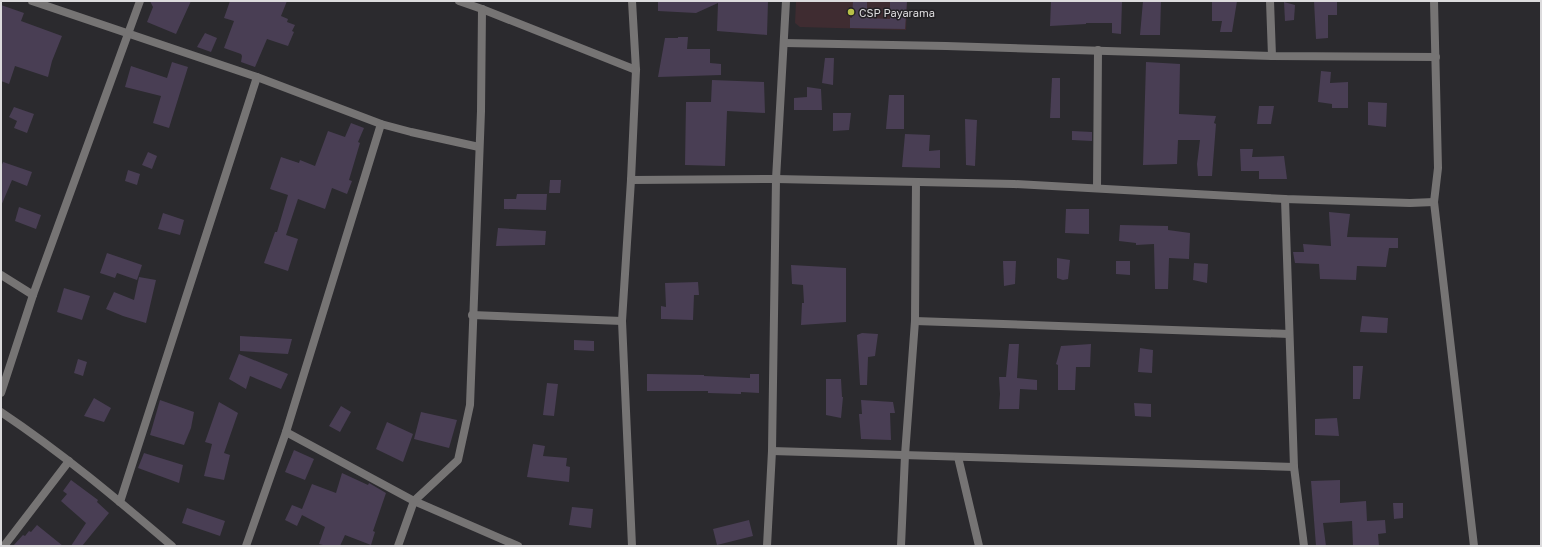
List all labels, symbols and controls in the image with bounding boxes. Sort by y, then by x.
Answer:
place label: CSP Payarama [859,6,935,19]
marker: CSP Payarama [846,7,856,17]

